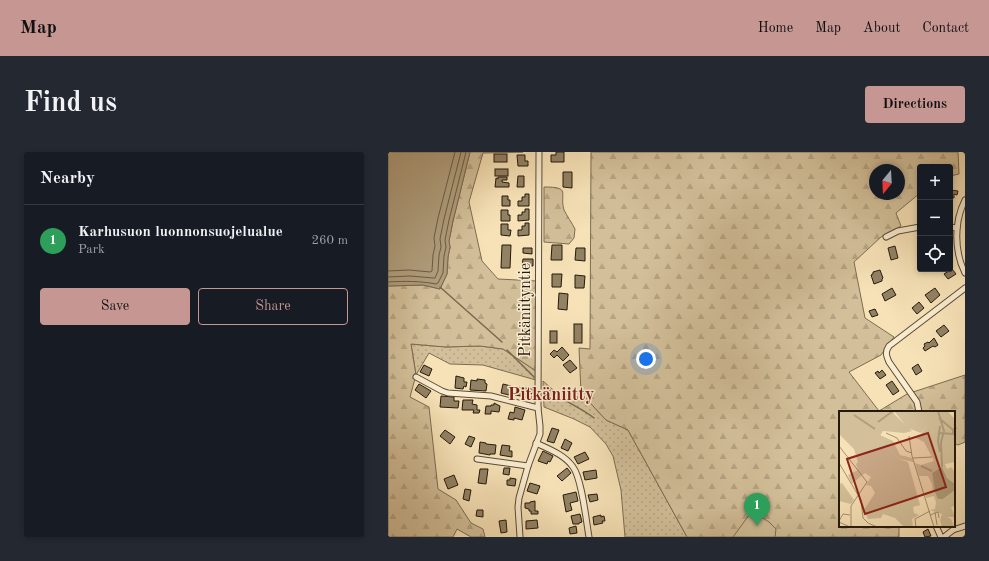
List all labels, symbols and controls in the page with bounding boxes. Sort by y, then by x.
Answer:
text: Map [20,19,57,38]
text: Home [758,21,793,35]
text: Map [815,21,841,35]
text: About [863,21,900,35]
text: Contact [922,21,969,35]
button: Directions [865,86,965,123]
text: Find us [24,90,117,118]
north arrow [869,164,905,200]
map controls [917,164,953,272]
button: + [917,164,953,200]
text: Nearby [40,170,95,187]
button: − [917,200,953,236]
text: Karhusuon luonnonsuojelualue [78,225,283,240]
text: 1 [49,234,57,247]
text: 260 m [311,234,348,247]
button: locate [917,236,953,272]
text: Park [78,243,105,256]
street label: Pitkäniityntie [518,263,534,357]
button: Save [40,288,190,325]
button: Share [198,288,348,325]
your location [636,349,656,369]
district label: Pitkäniitty [508,386,594,404]
inset map [839,411,955,527]
pin: 1 [744,493,770,526]

